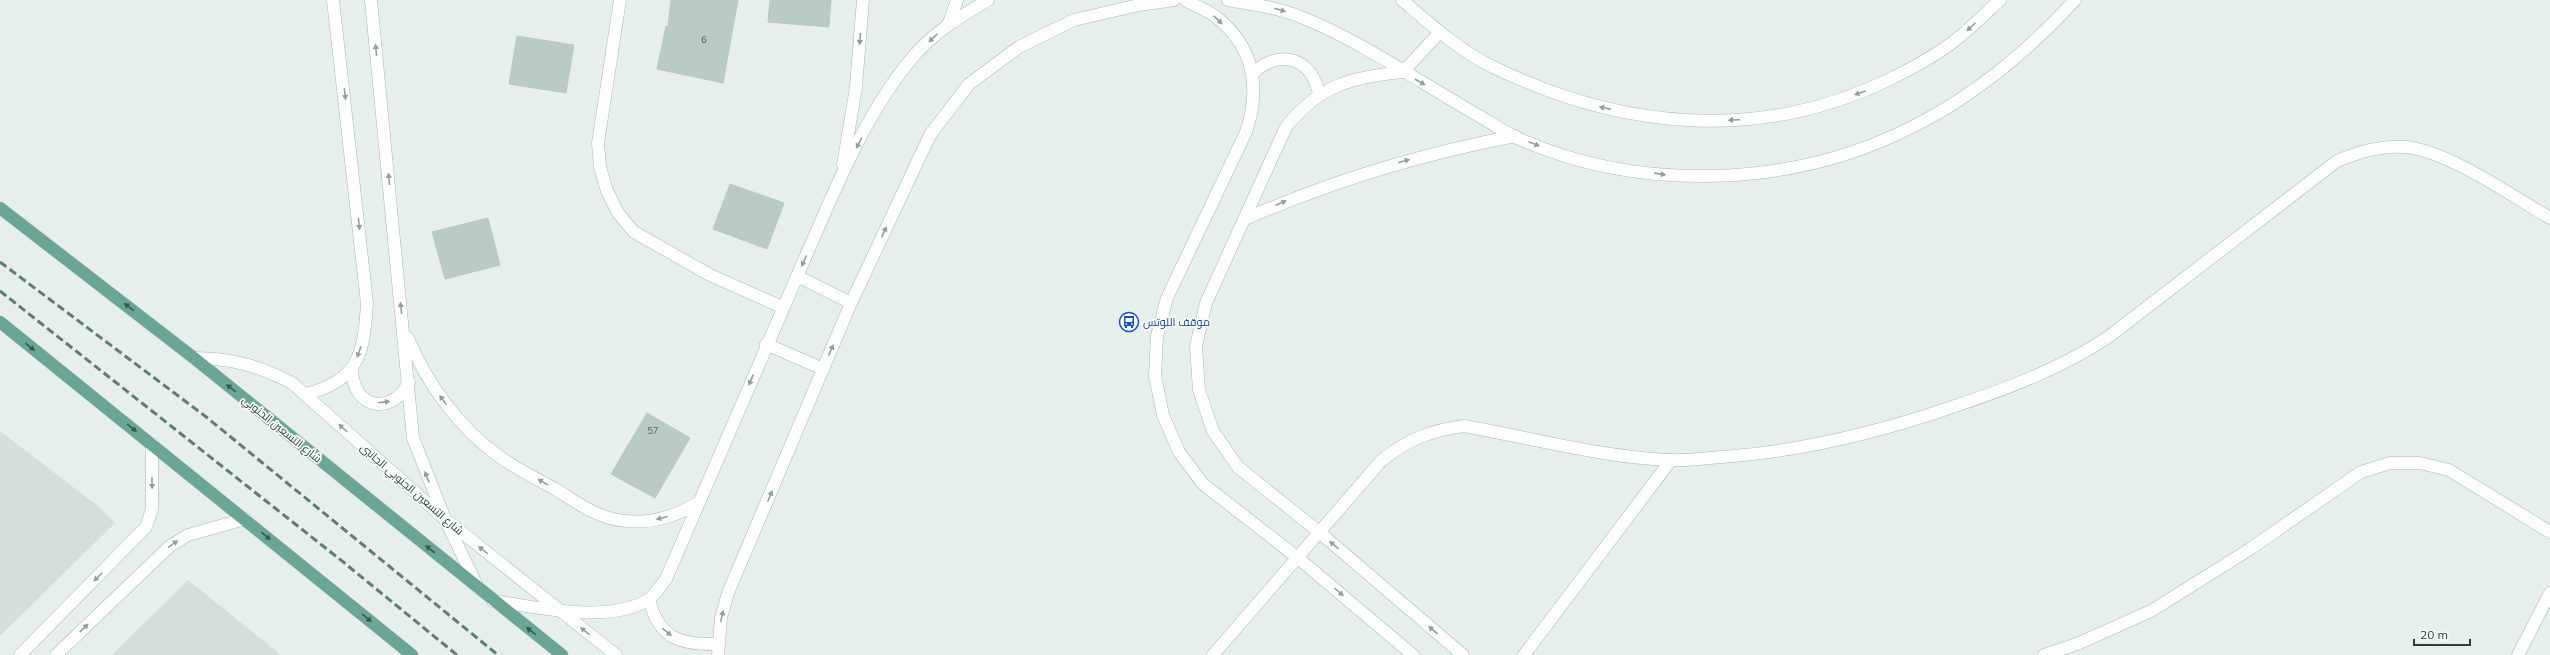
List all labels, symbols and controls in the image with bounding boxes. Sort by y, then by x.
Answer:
one-way arrow [1274,7,1286,13]
one-way arrow [1213,15,1223,25]
one-way arrow [1966,22,1976,31]
one-way arrow [857,33,864,45]
one-way arrow [928,33,938,42]
house number: 6 [701,34,707,45]
one-way arrow [373,43,379,56]
one-way arrow [1414,79,1426,86]
one-way arrow [342,88,348,100]
one-way arrow [1854,90,1866,96]
one-way arrow [1599,105,1611,111]
one-way arrow [1728,117,1740,124]
one-way arrow [856,137,862,149]
one-way arrow [1529,141,1541,147]
one-way arrow [1397,158,1410,164]
one-way arrow [1654,171,1666,177]
one-way arrow [385,173,392,185]
one-way arrow [1275,200,1286,206]
one-way arrow [355,218,362,230]
one-way arrow [882,225,888,237]
one-way arrow [800,255,806,267]
one-way arrow [398,302,405,314]
one-way arrow [124,304,134,312]
bus stop icon: موقف اللوتس [1118,311,1140,333]
place label: موقف اللوتس [1143,315,1210,329]
one-way arrow [25,343,36,351]
one-way arrow [828,344,834,356]
one-way arrow [356,347,362,359]
one-way arrow [748,374,754,385]
one-way arrow [226,383,237,392]
street label: شارع التسعين الجنوبي [238,393,325,467]
one-way arrow [439,395,447,406]
one-way arrow [378,399,390,406]
one-way arrow [338,423,348,432]
one-way arrow [126,424,137,433]
house number: 57 [648,425,658,436]
street label: شارع التسعين الجنوبي الجانبى [356,440,467,539]
one-way arrow [424,471,430,483]
one-way arrow [149,477,155,490]
one-way arrow [537,479,549,486]
one-way arrow [767,489,773,501]
one-way arrow [656,516,669,522]
one-way arrow [260,532,271,541]
one-way arrow [168,540,178,548]
one-way arrow [1329,541,1340,550]
one-way arrow [424,545,435,554]
one-way arrow [478,545,489,554]
one-way arrow [93,572,103,582]
one-way arrow [1333,587,1344,596]
one-way arrow [720,610,726,623]
one-way arrow [361,614,372,623]
scale bar [2414,621,2470,647]
one-way arrow [79,623,89,633]
one-way arrow [1428,625,1439,634]
one-way arrow [580,626,591,635]
one-way arrow [526,627,537,635]
text: 20 m [2420,627,2448,642]
one-way arrow [662,628,672,636]

